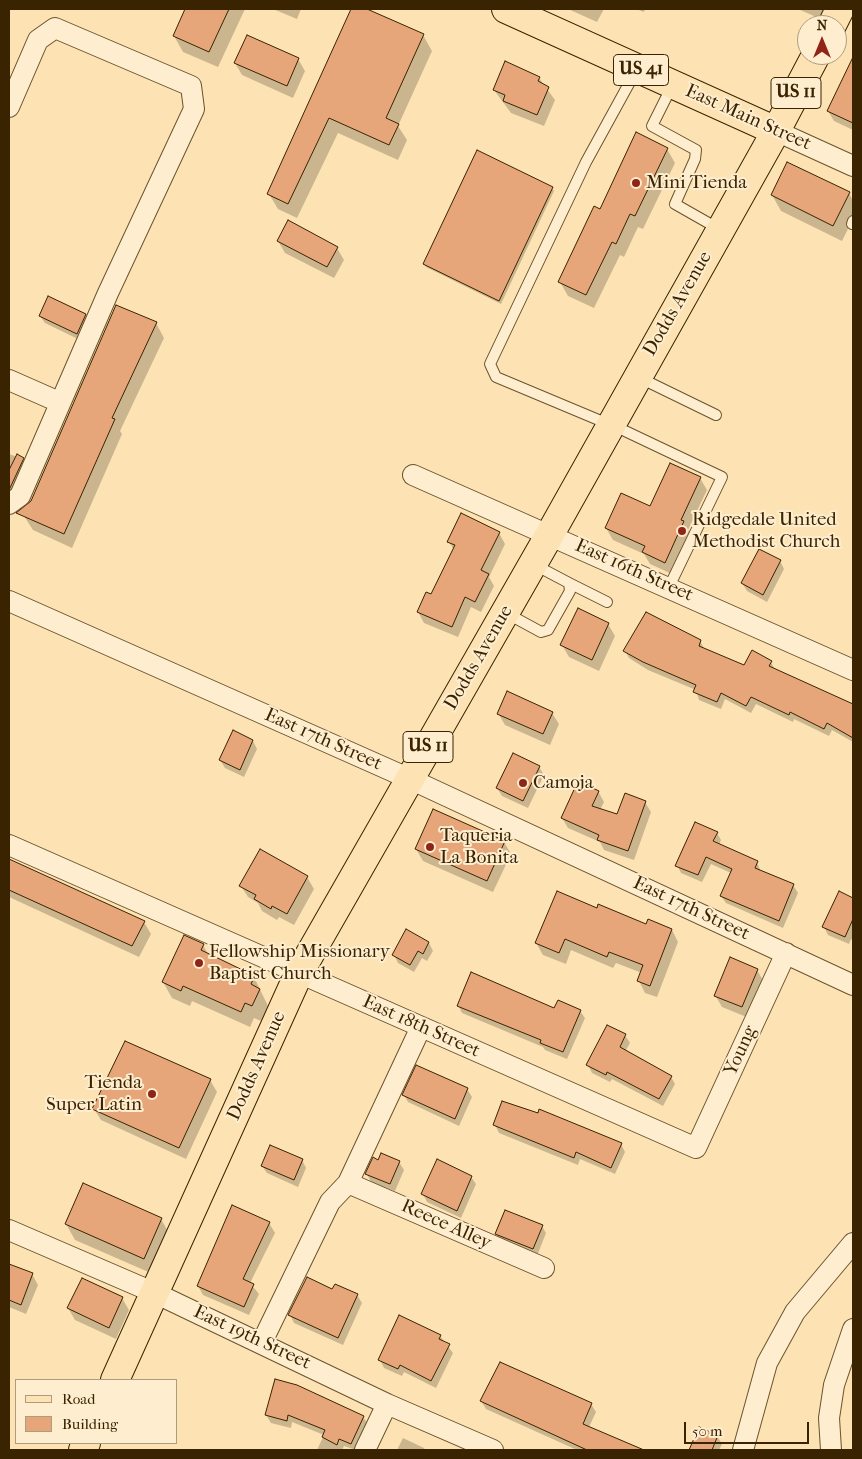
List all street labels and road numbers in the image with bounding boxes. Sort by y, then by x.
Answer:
road number: US 41 [614,54,668,86]
road number: US 11 [771,78,821,109]
street label: East Main Street [682,80,814,156]
street label: Dodds Avenue [639,248,717,360]
street label: East 16th Street [571,535,697,607]
street label: Dodds Avenue [440,602,518,714]
street label: East 17th Street [261,704,385,776]
road number: US 11 [403,732,453,762]
street label: East 17th Street [629,872,753,946]
street label: East 18th Street [359,991,483,1063]
street label: Dodds Avenue [223,1008,291,1124]
street label: Young [720,1022,762,1080]
street label: Reece Alley [397,1195,495,1255]
street label: East 19th Street [190,1301,314,1375]

